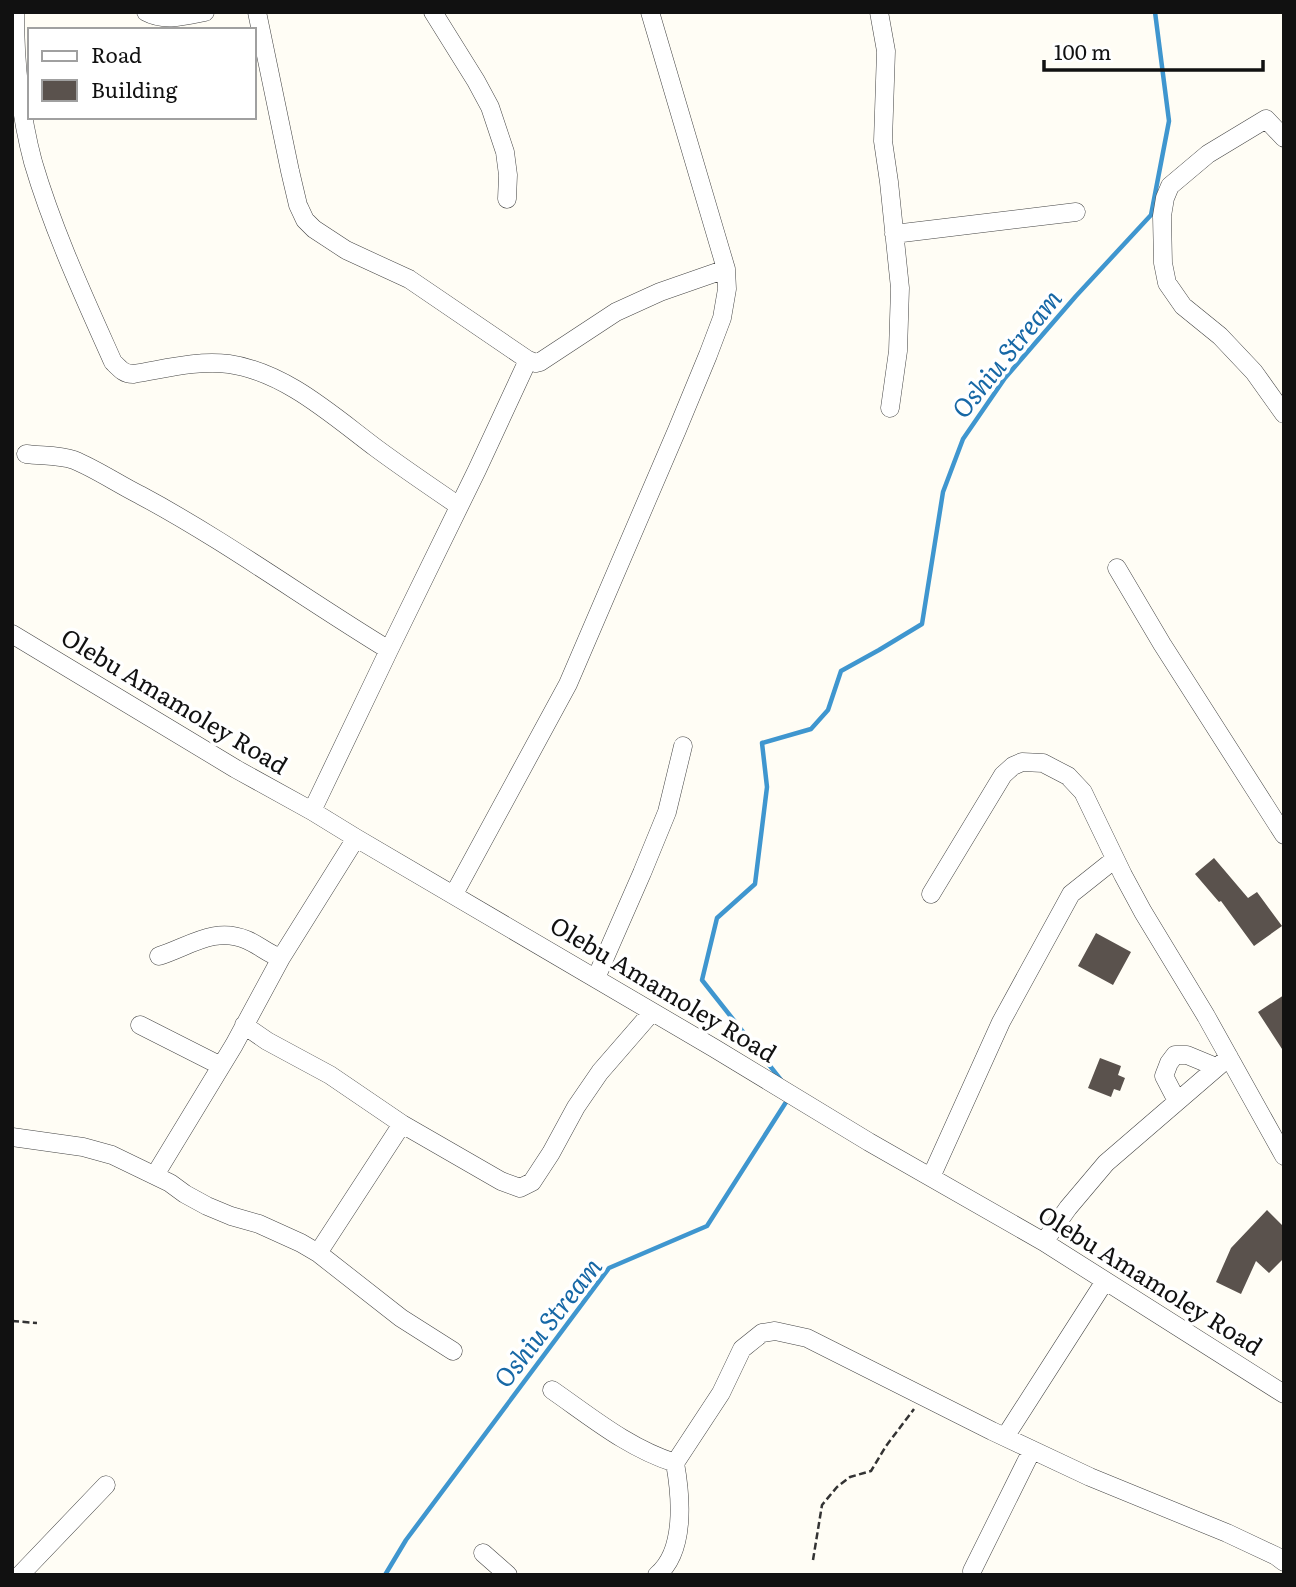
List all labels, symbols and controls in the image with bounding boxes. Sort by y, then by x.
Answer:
legend [28,28,256,119]
scale bar [1044,28,1263,72]
text: 100 m [1054,35,1111,66]
text: Road [91,38,142,69]
text: Building [91,73,178,104]
water label: Oshiu Stream [941,279,1070,425]
street label: Olebu Amamoley Road [55,618,295,782]
street label: Olebu Amamoley Road [544,906,784,1070]
street label: Olebu Amamoley Road [1032,1195,1271,1362]
water label: Oshiu Stream [483,1248,610,1395]

